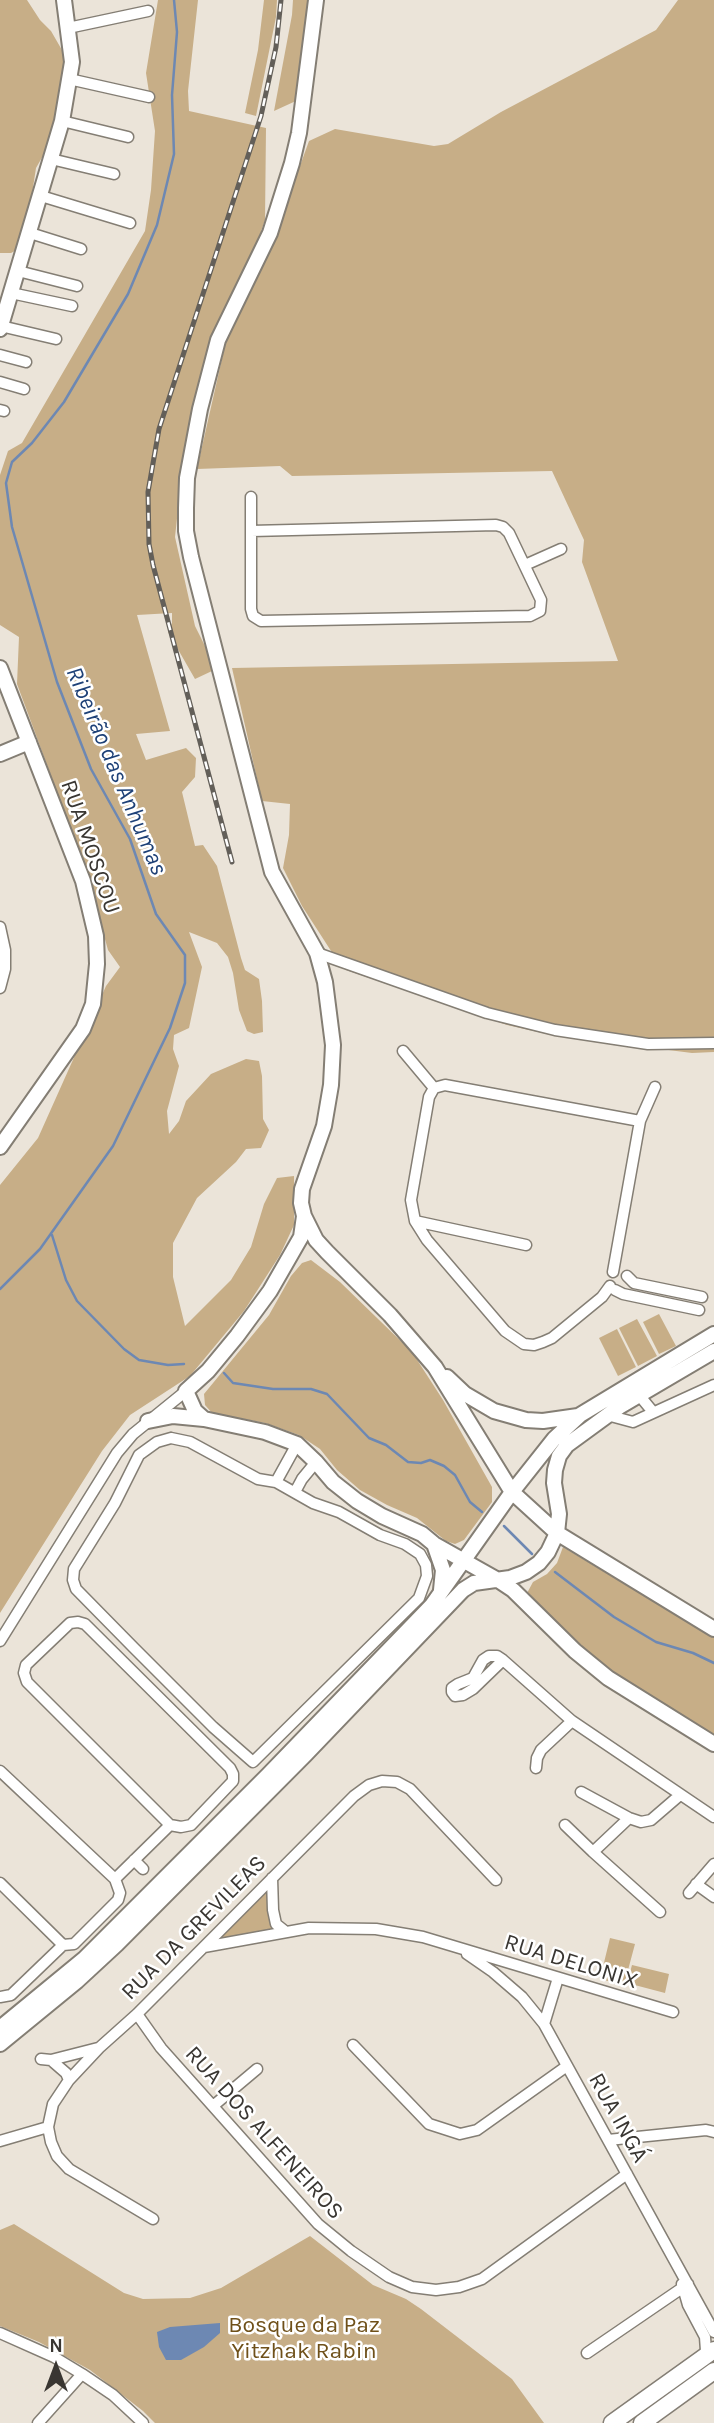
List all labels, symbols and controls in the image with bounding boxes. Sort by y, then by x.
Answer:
water label: Ribeirão das Anhumas [59,662,173,880]
street label: RUA MOSCOU [54,776,126,918]
street label: RUA DA GREVILEAS [116,1850,272,2006]
street label: RUA DELONIX [501,1929,641,1995]
street label: RUA DOS ALFENEIROS [179,2041,349,2225]
street label: RUA INGÁ [582,2068,654,2168]
park label: Bosque da Paz Yitzhak Rabin [228,2311,380,2365]
north arrow [21,2332,91,2402]
text: N [49,2335,63,2357]

